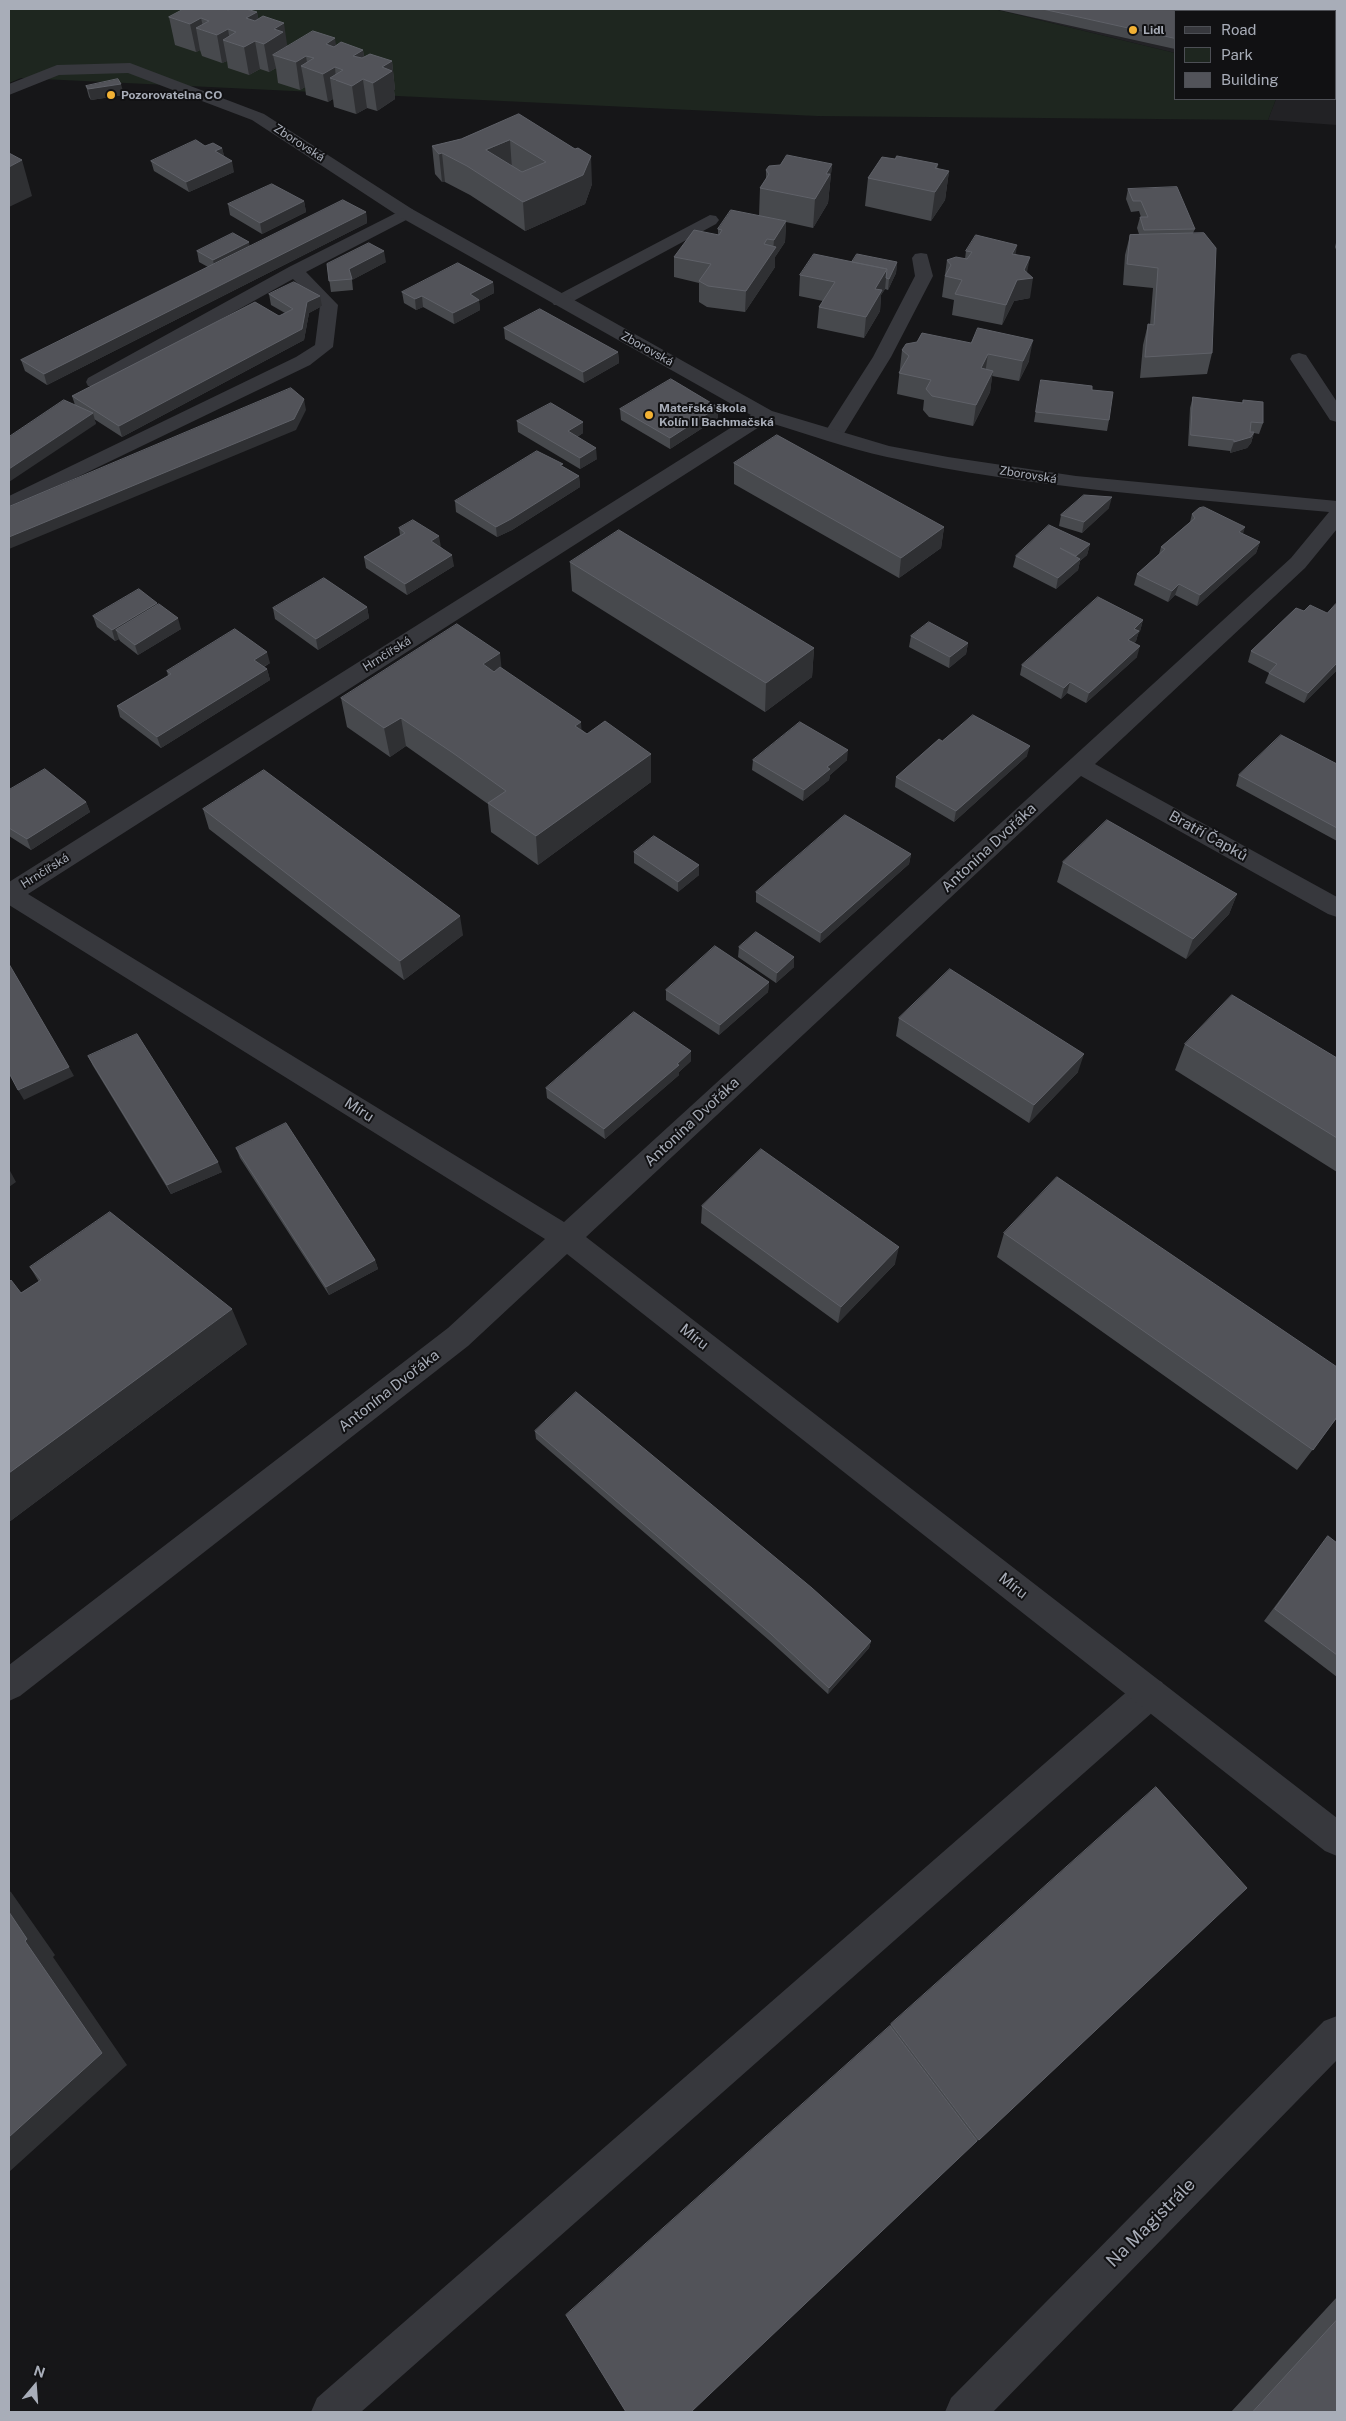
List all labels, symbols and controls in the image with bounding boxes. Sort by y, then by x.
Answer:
legend [1174,10,1336,100]
text: Road [1221,21,1257,38]
place label: Lidl [1143,23,1164,37]
marker: Lidl [1127,24,1139,36]
text: Park [1221,46,1253,63]
text: Building [1221,71,1279,88]
place label: Pozorovatelna CO [121,88,222,102]
marker: Pozorovatelna CO [105,89,117,101]
street label: Zborovská [271,121,327,165]
street label: Zborovská [618,329,676,369]
place label: Mateřská škola Kolín II Bachmačská [659,401,774,429]
marker: Mateřská škola Kolín II Bachmačská [643,409,655,421]
street label: Zborovská [998,463,1058,487]
street label: Hrnčířská [360,634,414,674]
street label: Antonína Dvořáka [938,800,1040,896]
street label: Bratří Čapků [1166,807,1250,865]
street label: Hrnčířská [18,851,72,891]
street label: Antonína Dvořáka [641,1074,743,1170]
street label: Míru [341,1094,377,1126]
street label: Míru [676,1320,712,1354]
street label: Antonína Dvořáka [335,1346,443,1436]
street label: Míru [995,1569,1031,1603]
street label: Na Magistrále [1102,2174,1200,2272]
north arrow [10,2361,60,2411]
text: N [32,2362,47,2381]

